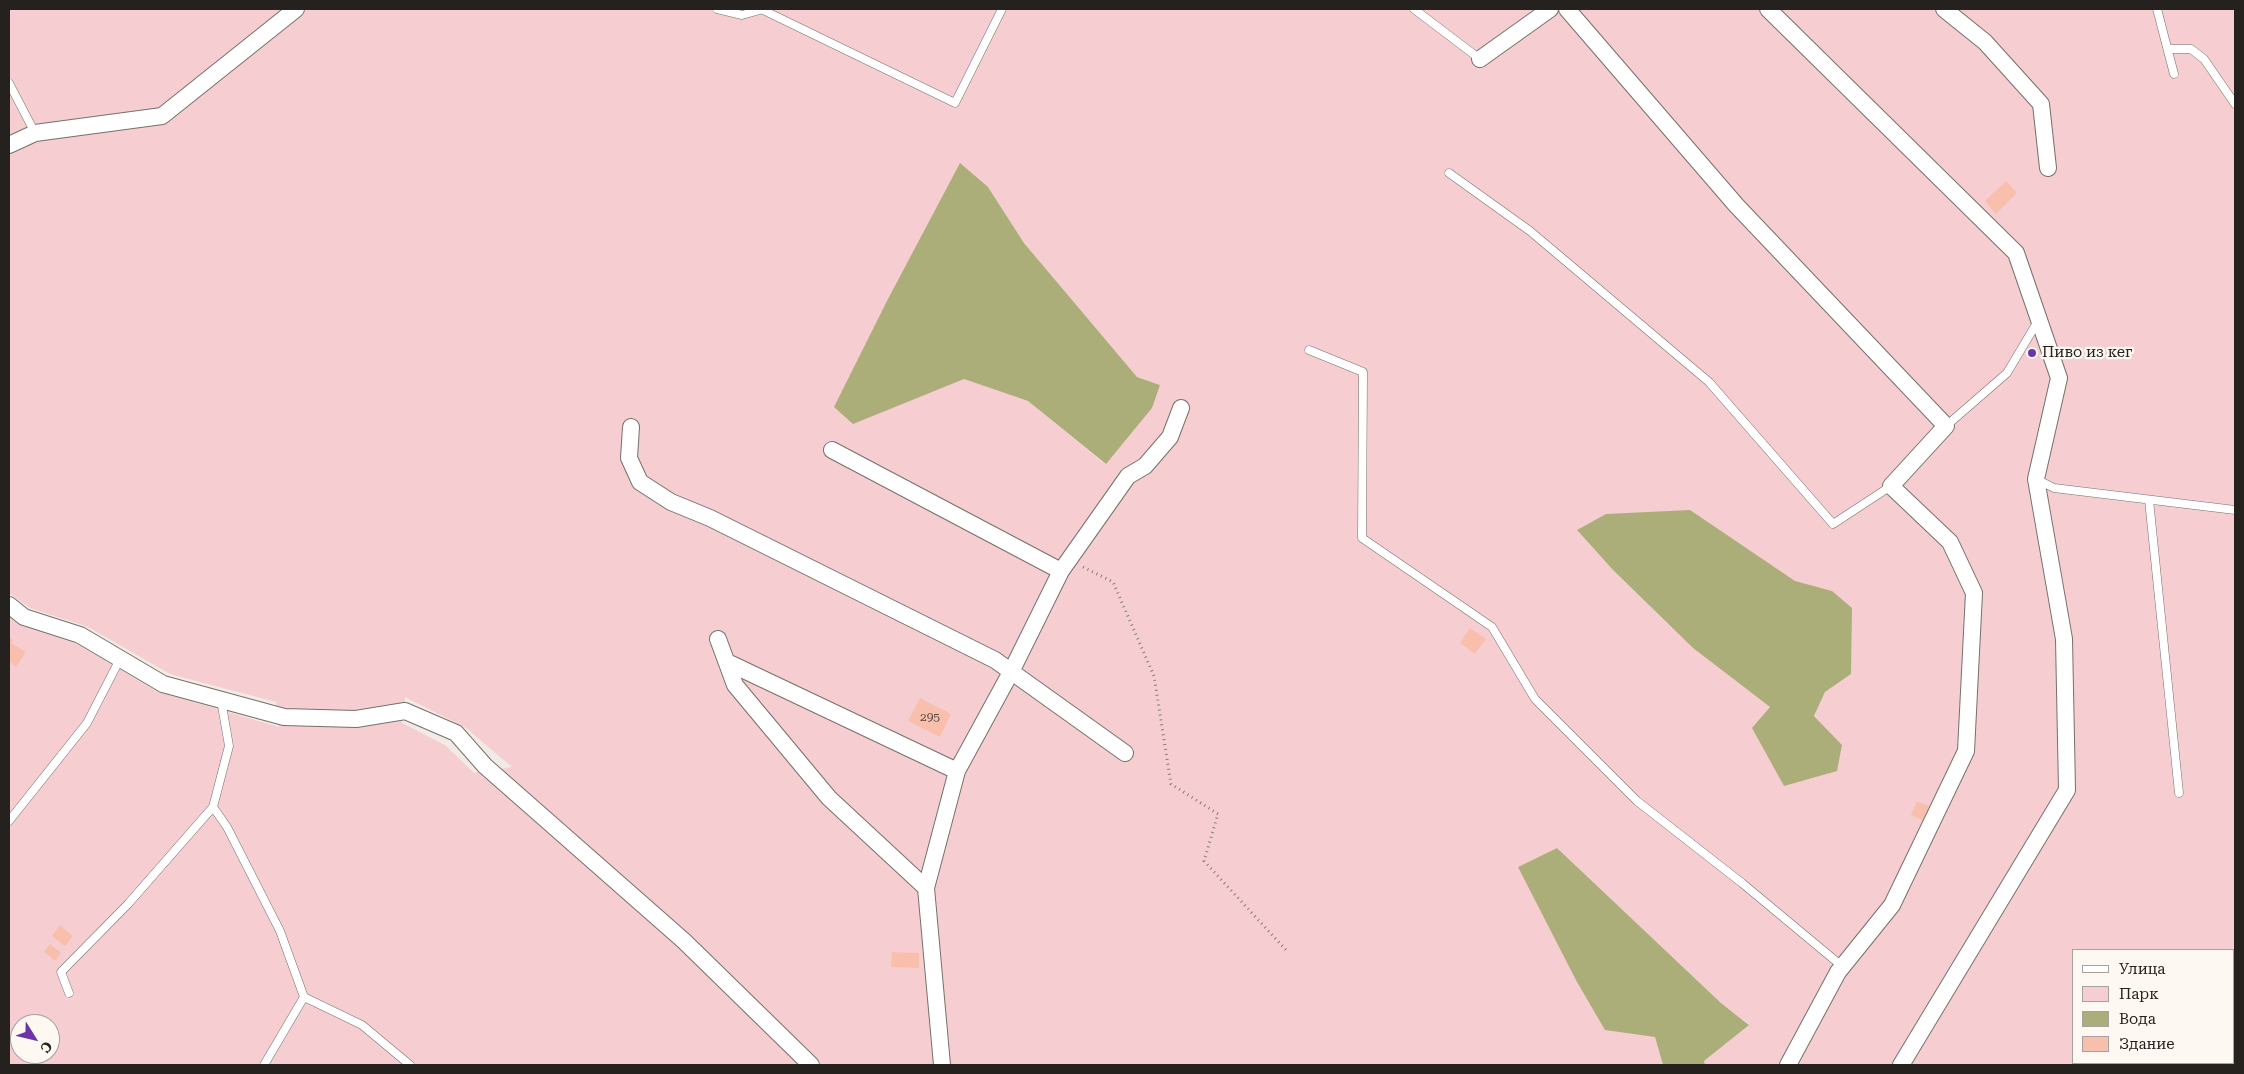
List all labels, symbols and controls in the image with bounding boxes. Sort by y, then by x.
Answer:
place label: Пиво из кег [2042,344,2133,362]
marker: Пиво из кег [2026,347,2038,359]
house number: 295 [920,710,940,724]
legend [2072,949,2234,1064]
text: Улица [2119,960,2165,978]
text: Парк [2119,985,2159,1003]
text: Вода [2119,1010,2156,1028]
north arrow [10,1014,60,1064]
text: Здание [2119,1035,2175,1053]
text: С [37,1039,56,1056]

